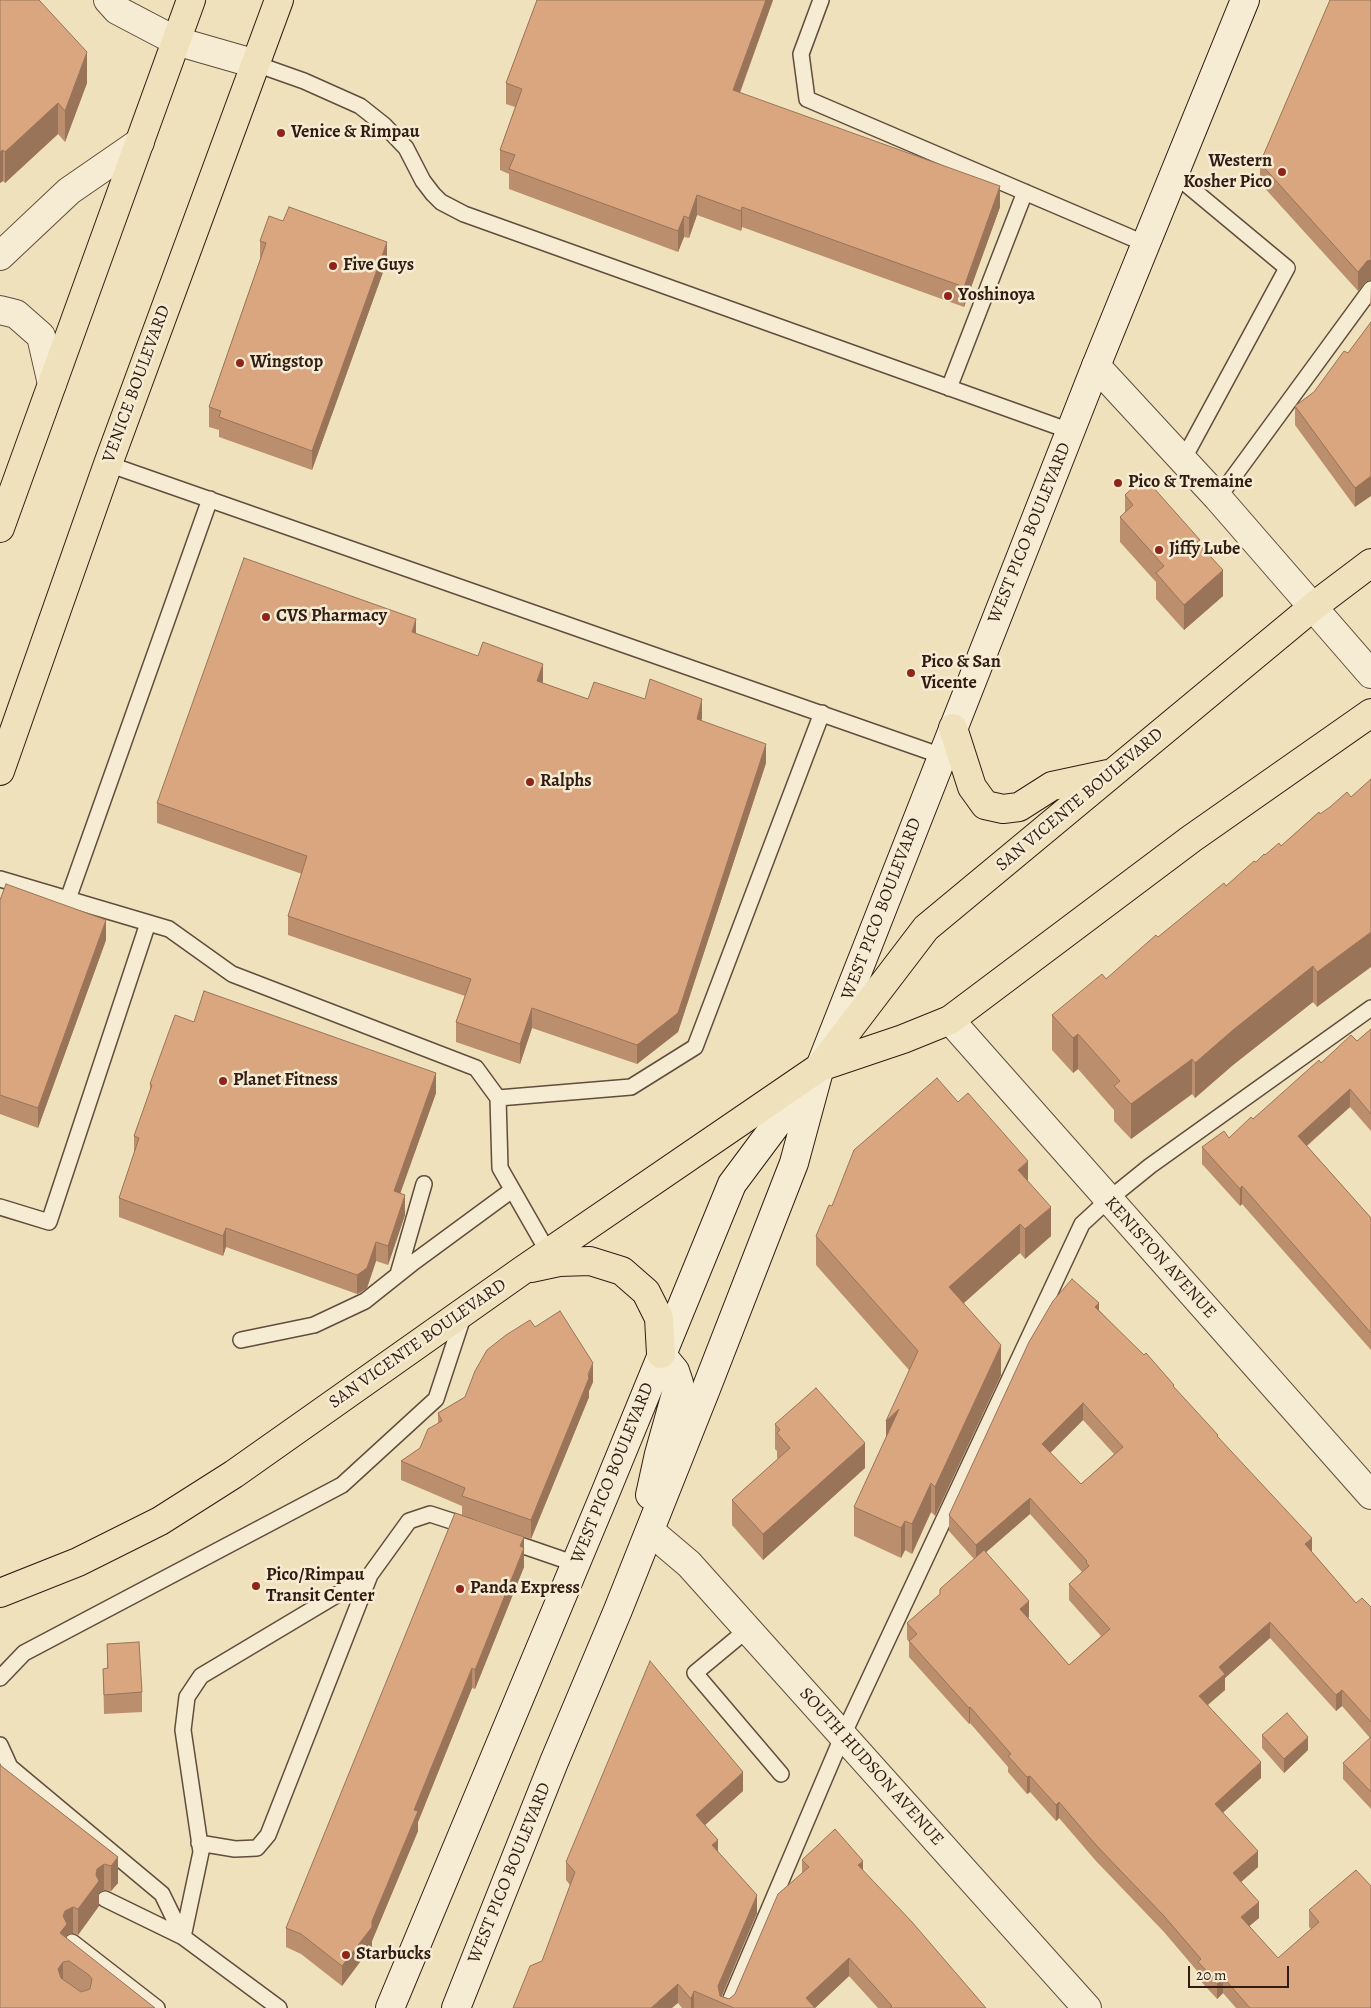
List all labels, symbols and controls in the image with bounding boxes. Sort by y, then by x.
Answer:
place label: Venice & Rimpau [291,122,420,144]
marker: Venice & Rimpau [275,127,287,139]
place label: Western Kosher Pico [1183,151,1272,193]
marker: Western Kosher Pico [1276,166,1288,178]
place label: Five Guys [343,255,414,277]
marker: Five Guys [327,260,339,272]
place label: Yoshinoya [958,285,1035,307]
marker: Yoshinoya [942,290,954,302]
street label: VENICE BOULEVARD [99,302,175,466]
place label: Wingstop [250,352,323,374]
marker: Wingstop [234,357,246,369]
street label: WEST PICO BOULEVARD [984,439,1076,627]
place label: Pico & Tremaine [1128,472,1253,494]
marker: Pico & Tremaine [1112,477,1124,489]
place label: Jiffy Lube [1169,539,1240,561]
marker: Jiffy Lube [1153,544,1165,556]
place label: CVS Pharmacy [276,606,387,628]
marker: CVS Pharmacy [260,611,272,623]
place label: Pico & San Vicente [921,652,1001,694]
marker: Pico & San Vicente [905,667,917,679]
street label: SAN VICENTE BOULEVARD [992,724,1168,876]
place label: Ralphs [540,771,592,793]
marker: Ralphs [524,776,536,788]
street label: WEST PICO BOULEVARD [837,815,927,1003]
place label: Planet Fitness [233,1070,338,1092]
marker: Planet Fitness [217,1075,229,1087]
street label: KENISTON AVENUE [1100,1193,1220,1323]
street label: SAN VICENTE BOULEVARD [325,1274,511,1414]
street label: WEST PICO BOULEVARD [567,1379,659,1567]
place label: Pico/Rimpau Transit Center [266,1565,375,1608]
place label: Panda Express [470,1578,580,1600]
marker: Pico/Rimpau Transit Center [250,1580,262,1592]
marker: Panda Express [454,1583,466,1595]
street label: SOUTH HUDSON AVENUE [794,1683,948,1851]
street label: WEST PICO BOULEVARD [464,1779,556,1967]
place label: Starbucks [356,1944,431,1966]
marker: Starbucks [340,1949,352,1961]
scale bar [1191,1956,1292,1988]
text: 20 m [1196,1965,1227,1985]

